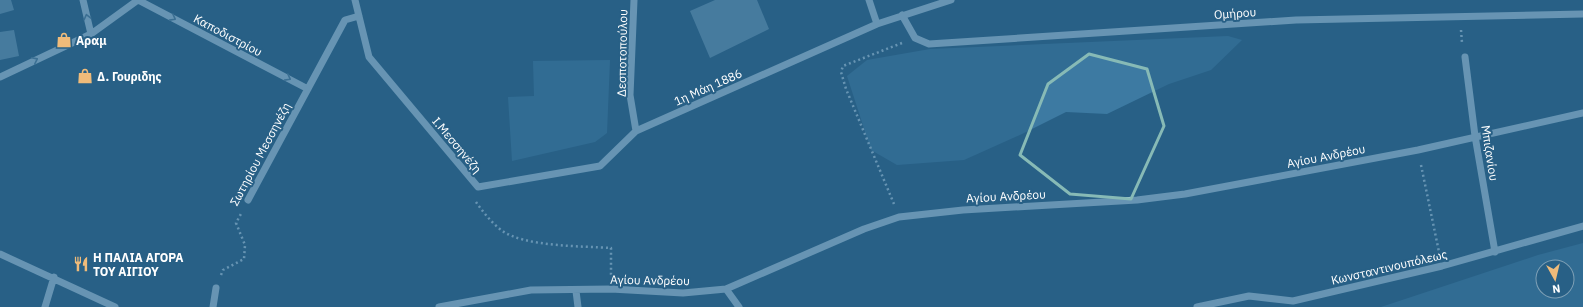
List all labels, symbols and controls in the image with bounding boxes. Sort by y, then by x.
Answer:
street label: Ομήρου [1213,4,1257,22]
street label: Δεσποτοπούλου [614,9,630,97]
street label: Καποδιστρίου [191,11,265,59]
one-way arrow [168,13,176,21]
one-way arrow [83,14,92,21]
shop icon: Αραμ [55,31,73,49]
place label: Αραμ [76,33,107,48]
one-way arrow [31,58,38,65]
street label: 1η Μάη 1886 [672,65,744,109]
shop icon: Δ. Γουριδης [76,67,94,85]
place label: Δ. Γουριδης [97,69,162,84]
one-way arrow [284,74,291,81]
street label: Σωτηρίου Μεσσηνέζη [226,100,294,208]
street label: Ι.Μεσσηνέζη [429,114,485,176]
street label: Μπιζανίου [1478,124,1502,182]
street label: Αγίου Ανδρέου [1285,141,1367,171]
street label: Αγίου Ανδρέου [966,186,1046,206]
street label: Κωνσταντινουπόλεως [1330,246,1449,288]
place label: Η ΠΑΛΙΑ ΑΓΟΡΑ ΤΟΥ ΑΙΓΙΟΥ [93,250,184,279]
restaurant icon: Η ΠΑΛΙΑ ΑΓΟΡΑ ΤΟΥ ΑΙΓΙΟΥ [72,255,90,273]
north arrow [1535,259,1575,299]
street label: Αγίου Ανδρέου [610,272,690,288]
text: N [1551,281,1561,296]

